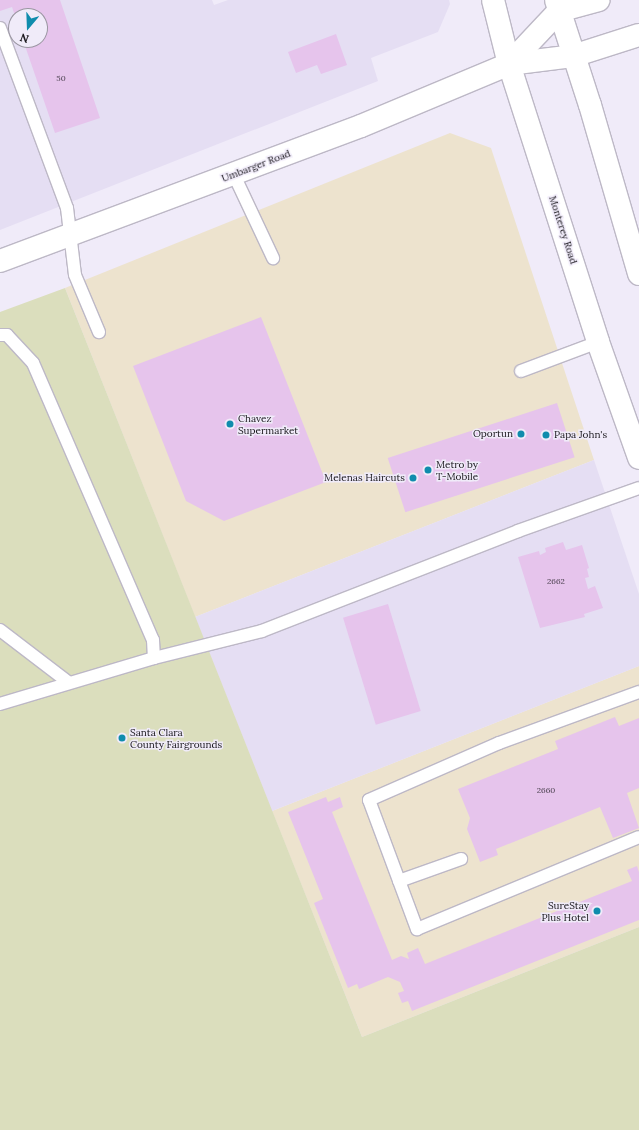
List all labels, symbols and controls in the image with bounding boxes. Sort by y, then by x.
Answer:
north arrow [8,8,48,48]
text: N [18,30,31,46]
house number: 50 [56,74,66,84]
street label: Umbarger Road [220,147,292,185]
street label: Monterey Road [546,194,580,266]
place label: Chavez Supermarket [238,412,298,436]
marker: Chavez Supermarket [225,419,235,429]
place label: Oportun [473,428,513,440]
marker: Oportun [516,429,526,439]
place label: Papa John's [554,429,607,441]
marker: Papa John's [541,430,551,440]
place label: Metro by T-Mobile [436,458,478,482]
marker: Metro by T-Mobile [423,465,433,475]
place label: Melenas Haircuts [324,472,405,484]
marker: Melenas Haircuts [408,473,418,483]
house number: 2662 [547,577,565,587]
place label: Santa Clara County Fairgrounds [130,726,222,750]
marker: Santa Clara County Fairgrounds [117,733,127,743]
house number: 2660 [537,786,555,796]
place label: SureStay Plus Hotel [542,899,589,922]
marker: SureStay Plus Hotel [592,906,602,916]

